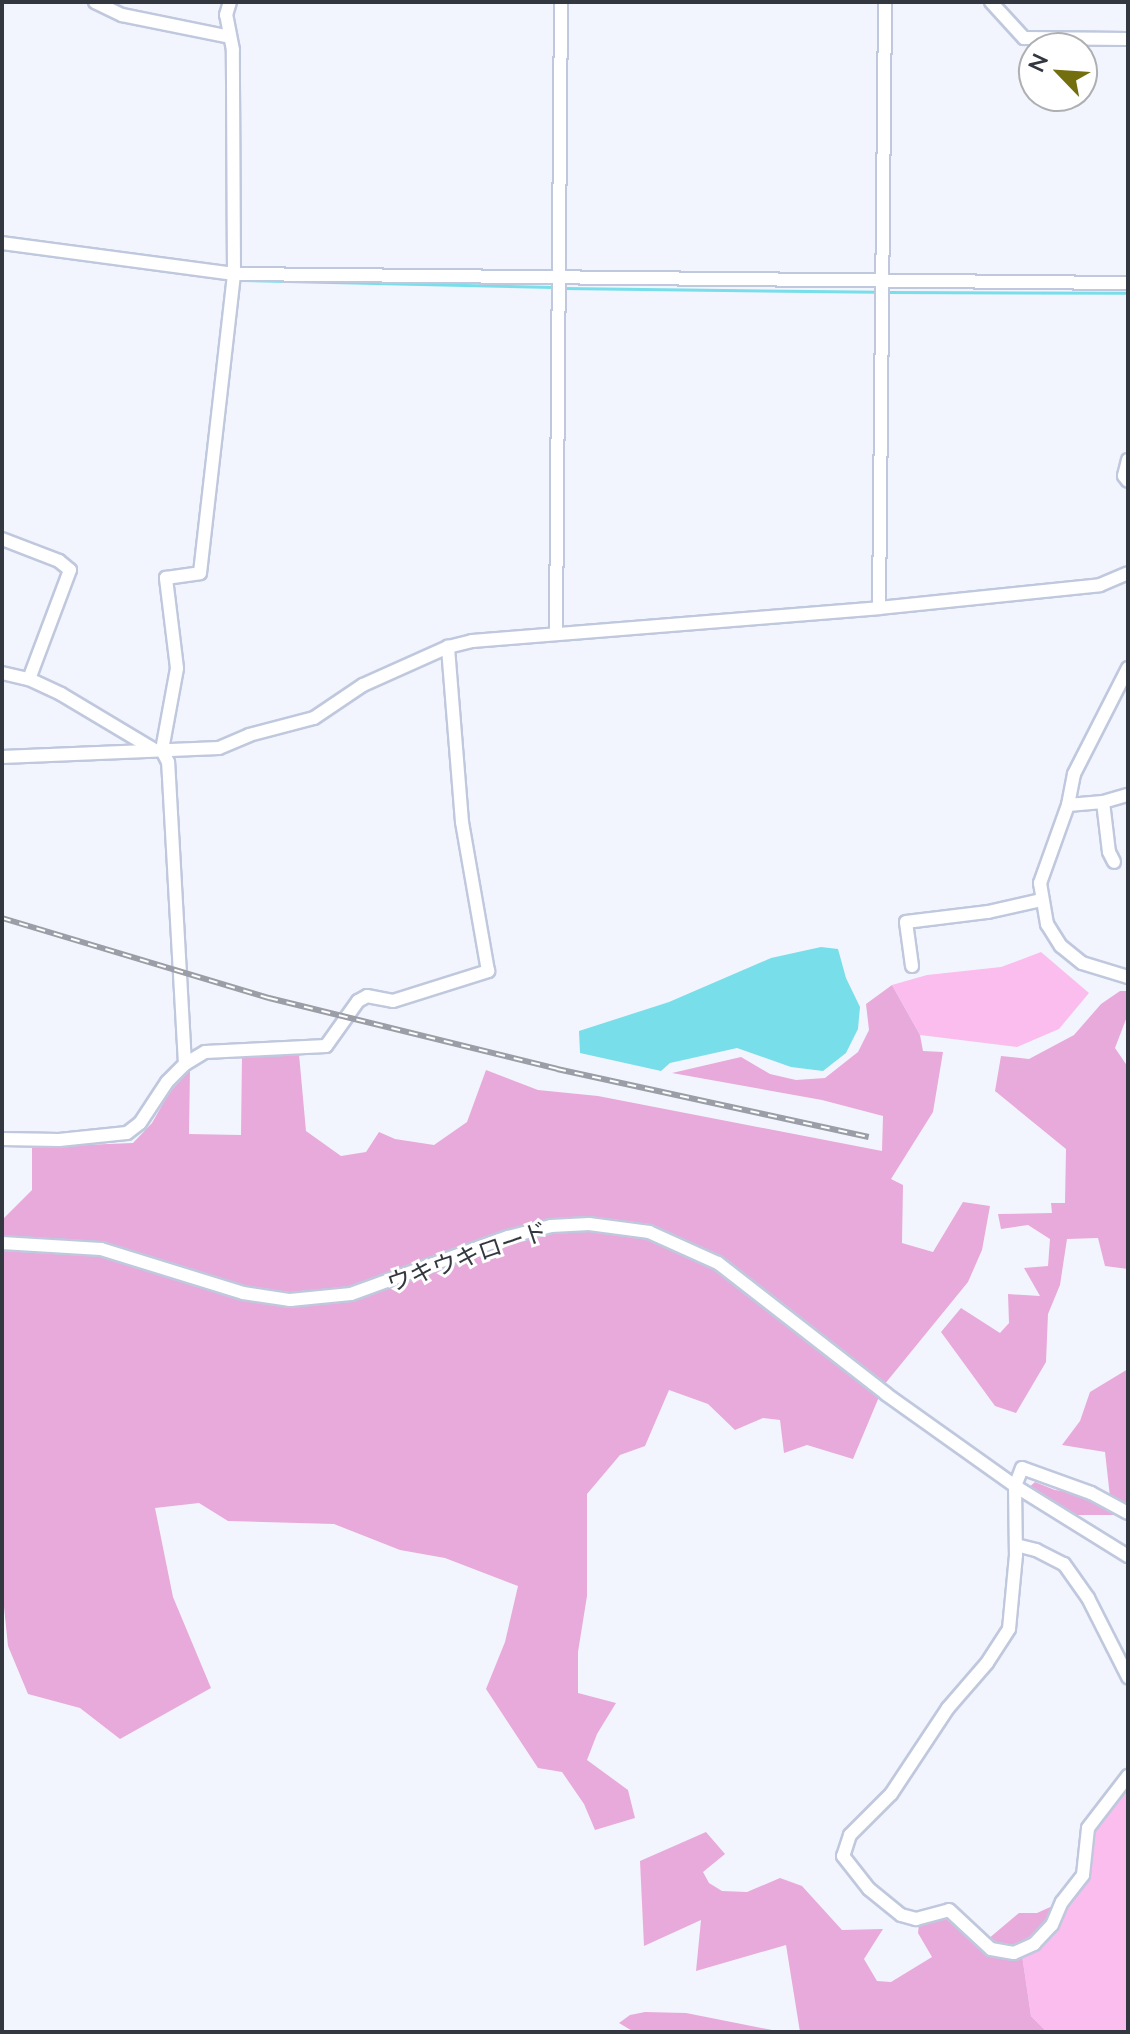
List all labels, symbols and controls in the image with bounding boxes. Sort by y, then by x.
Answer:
north arrow [1018,32,1098,112]
text: N [1022,49,1053,76]
street label: ウキウキロード [383,1215,551,1297]

